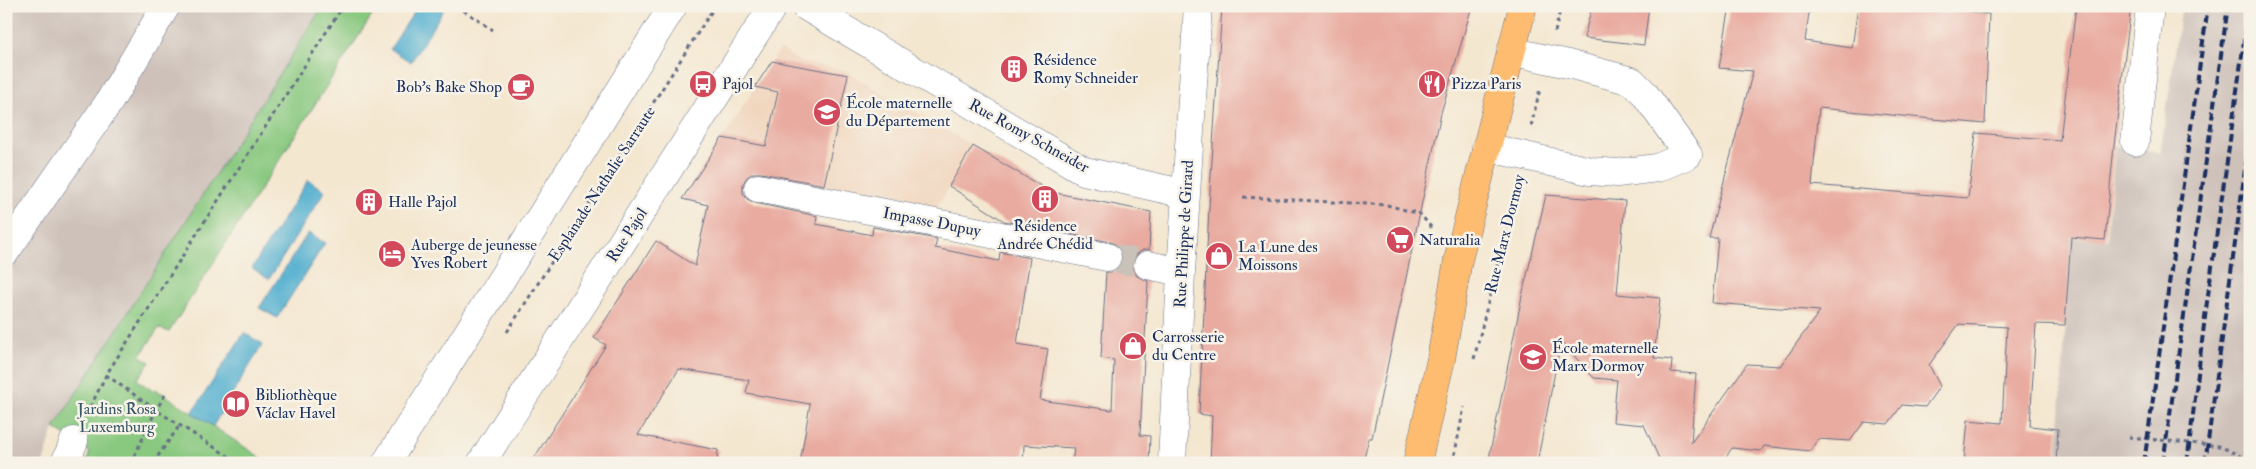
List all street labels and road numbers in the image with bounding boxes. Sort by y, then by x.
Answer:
street label: Rue Romy Schneider [965,95,1093,177]
street label: Esplanade Nathalie Sarraute [544,102,661,266]
street label: Rue Philippe de Girard [1170,159,1199,309]
street label: Rue Marx Dormoy [1481,172,1530,295]
street label: Impasse Dupuy [881,203,984,242]
street label: Rue Pajol [602,204,652,266]

